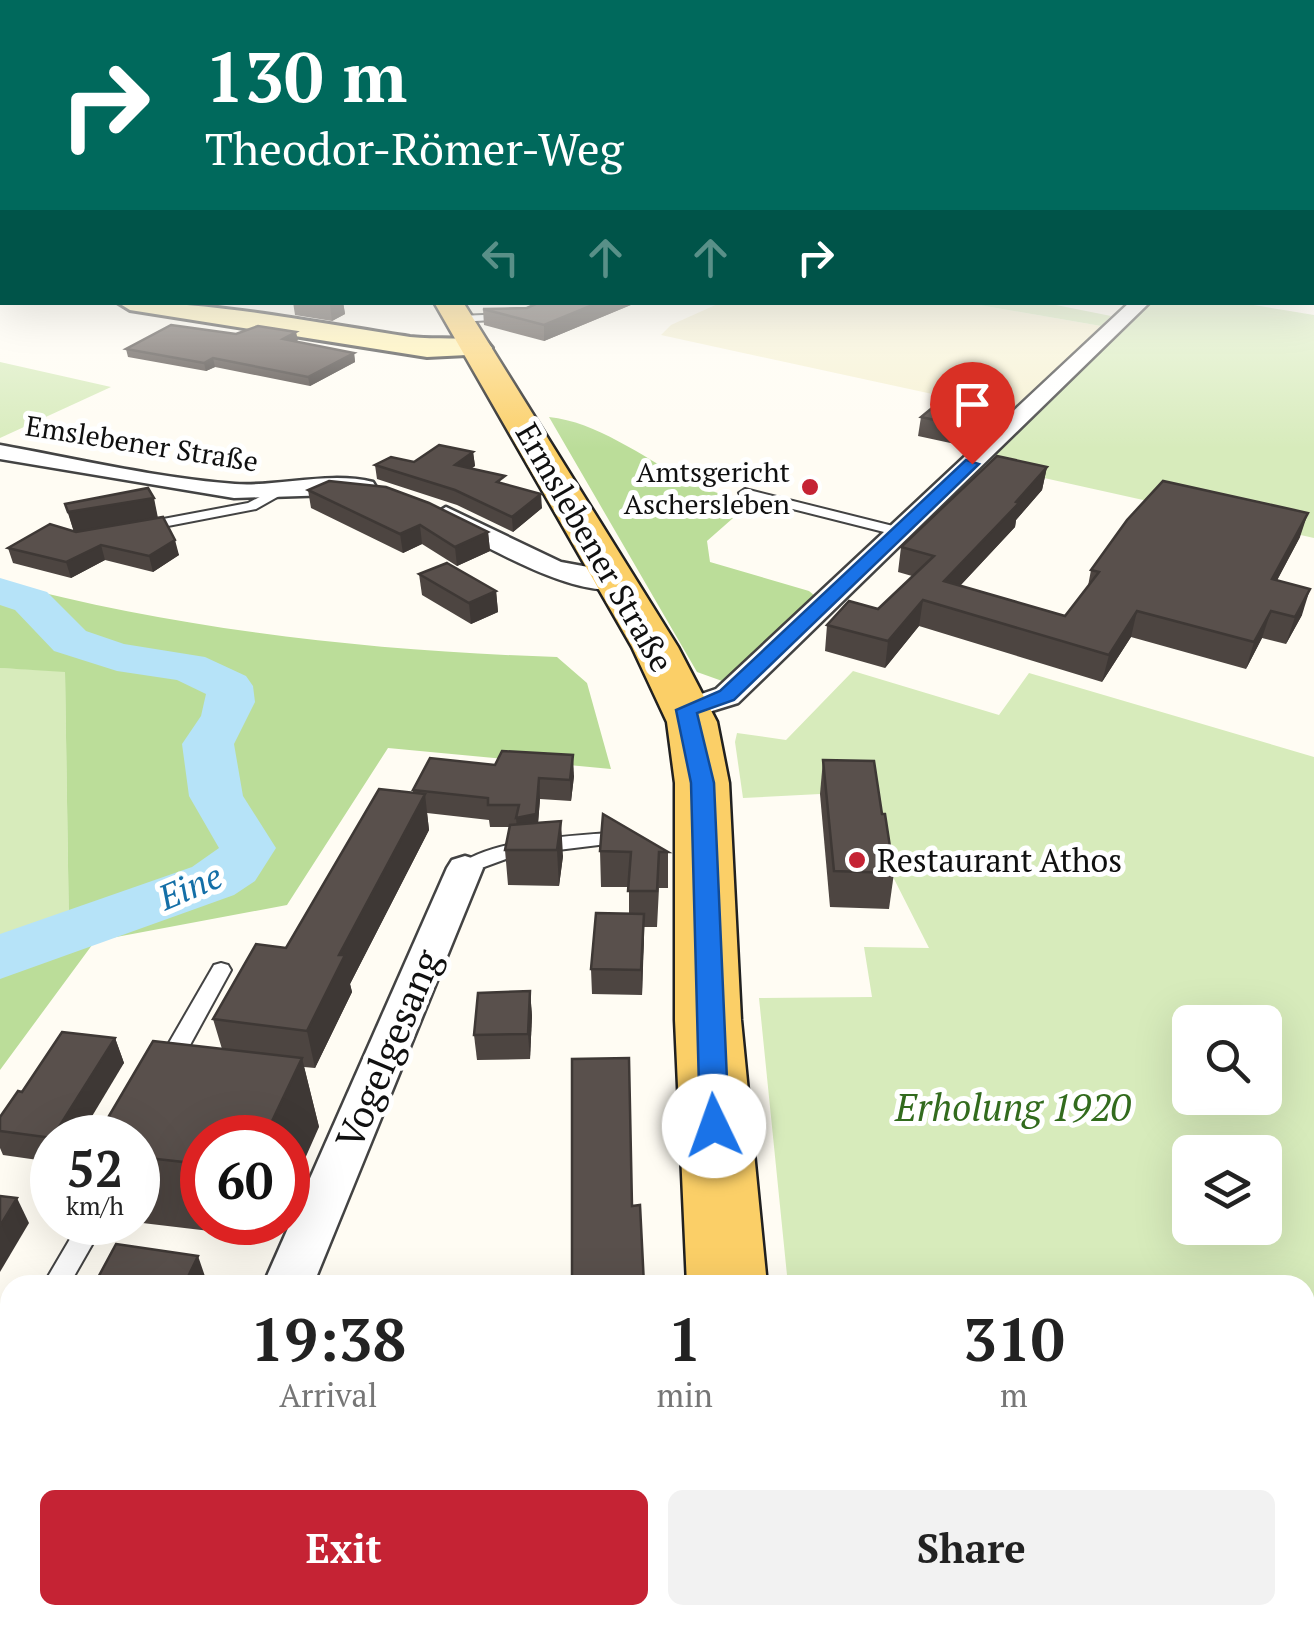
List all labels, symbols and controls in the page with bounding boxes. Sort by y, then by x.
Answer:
text: 130 m [205,29,407,122]
icon: right [40,40,170,170]
text: Theodor-Römer-Weg [205,118,623,178]
icon: left [473,230,528,285]
icon: ahead [578,230,633,285]
icon: ahead [683,230,738,285]
icon: right [788,230,843,285]
pin [930,362,1015,465]
icon: arrive [945,377,1000,432]
street label: Emslebener Straße [23,406,261,480]
street label: Ermslebener Straße [507,415,683,679]
place label: Amtsgericht Aschersleben [624,453,791,522]
marker: Amtsgericht Aschersleben [799,476,821,498]
place label: Restaurant Athos [877,839,1122,881]
marker: Restaurant Athos [846,849,868,871]
water label: Eine [150,852,229,920]
street label: Vogelgesang [324,941,453,1156]
map controls [1172,1005,1282,1245]
button: search [1172,1005,1282,1115]
position arrow [662,1074,766,1178]
park label: Erholung 1920 [894,1082,1131,1132]
speed limit sign: 60 [180,1115,310,1245]
text: 52 [67,1135,123,1201]
button: layers [1172,1135,1282,1245]
text: km/h [66,1189,124,1222]
text: 19:38 [250,1299,406,1378]
text: 1 [668,1299,702,1378]
text: 310 [963,1299,1065,1378]
text: Arrival [279,1374,377,1416]
text: min [657,1374,713,1416]
text: m [1000,1374,1028,1416]
button: Exit [40,1490,648,1605]
button: Share [668,1490,1275,1605]

